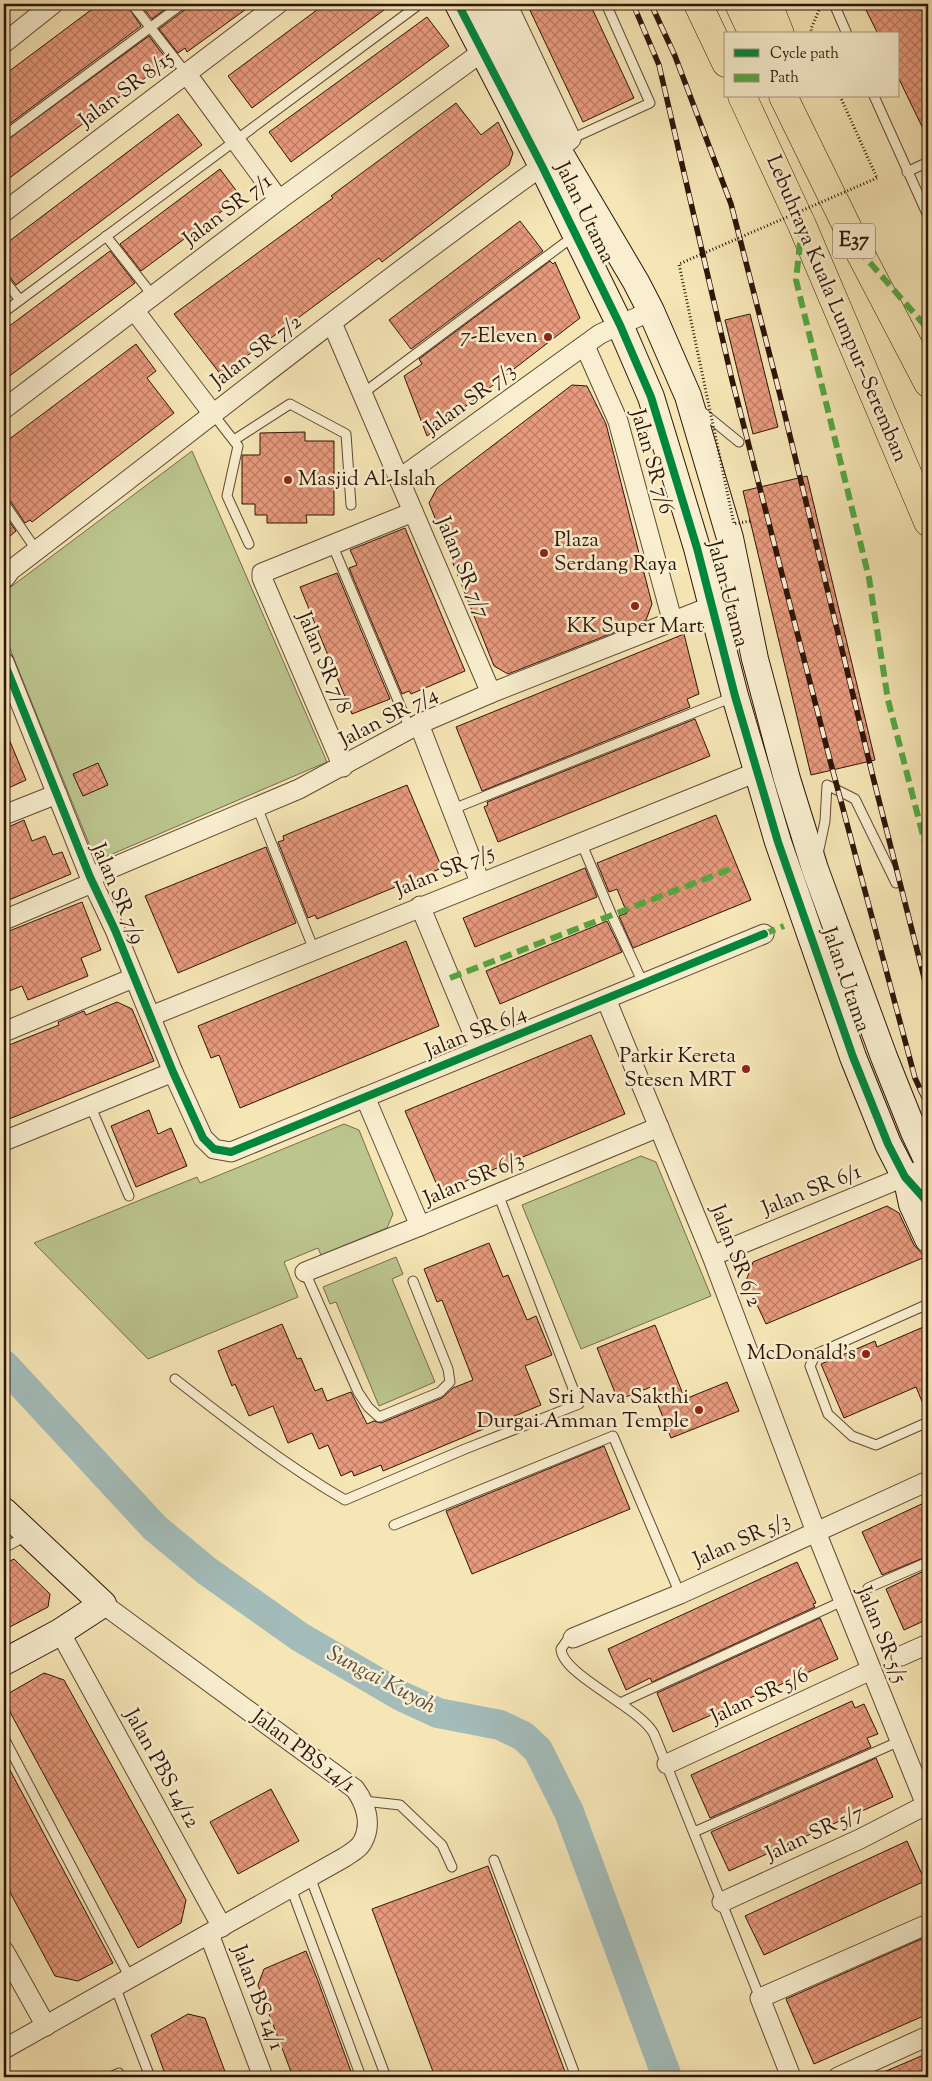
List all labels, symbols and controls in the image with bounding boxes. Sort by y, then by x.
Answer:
legend [724,32,900,98]
street label: Jalan SR 8/15 [72,44,181,136]
text: Cycle path [770,44,839,65]
text: Path [770,68,799,89]
street label: Lebuhraya Kuala Lumpur–Seremban [758,151,914,467]
street label: Jalan Utama [546,156,622,269]
street label: Jalan SR 7/1 [176,168,279,255]
road number: E37 [833,224,875,258]
street label: Jalan SR 7/2 [204,308,309,397]
place label: 7-Eleven [460,322,538,352]
marker: 7-Eleven [542,331,554,343]
street label: Jalan SR 7/3 [419,357,523,444]
street label: Jalan SR 7/6 [621,405,680,518]
place label: Masjid Al-Islah [298,465,436,495]
marker: Masjid Al-Islah [282,474,294,486]
street label: Jalan SR 7/7 [427,512,497,624]
place label: Plaza Serdang Raya [554,526,678,580]
street label: Jalan Utama [698,536,756,651]
marker: Plaza Serdang Raya [538,547,550,559]
marker: KK Super Mart [629,600,641,612]
street label: Jalan SR 7/8 [288,606,358,719]
place label: KK Super Mart [566,612,704,642]
street label: Jalan SR 7/4 [334,680,443,756]
street label: Jalan SR 7/9 [82,838,152,949]
street label: Jalan SR 7/5 [390,839,499,906]
street label: Jalan Utama [813,923,877,1037]
street label: Jalan SR 6/4 [420,999,531,1067]
place label: Parkir Kereta Stesen MRT [619,1042,736,1096]
marker: Parkir Kereta Stesen MRT [740,1063,752,1075]
street label: Jalan SR 6/3 [418,1145,529,1215]
street label: Jalan SR 6/1 [757,1157,866,1225]
street label: Jalan SR 6/2 [701,1200,768,1312]
place label: McDonald's [747,1339,856,1369]
marker: McDonald's [860,1348,872,1360]
place label: Sri Nava Sakthi Durgai Amman Temple [477,1383,689,1437]
marker: Sri Nava Sakthi Durgai Amman Temple [693,1404,705,1416]
street label: Jalan SR 5/3 [688,1506,795,1576]
street label: Jalan SR 5/5 [848,1581,914,1688]
water label: Sungai Kuyoh [321,1639,442,1723]
street label: Jalan SR 5/6 [705,1661,814,1733]
street label: Jalan PBS 14/12 [115,1703,206,1834]
street label: Jalan PBS 14/1 [244,1703,361,1801]
street label: Jalan SR 5/7 [760,1798,869,1870]
street label: Jalan BS 14/1 [223,1940,291,2055]

